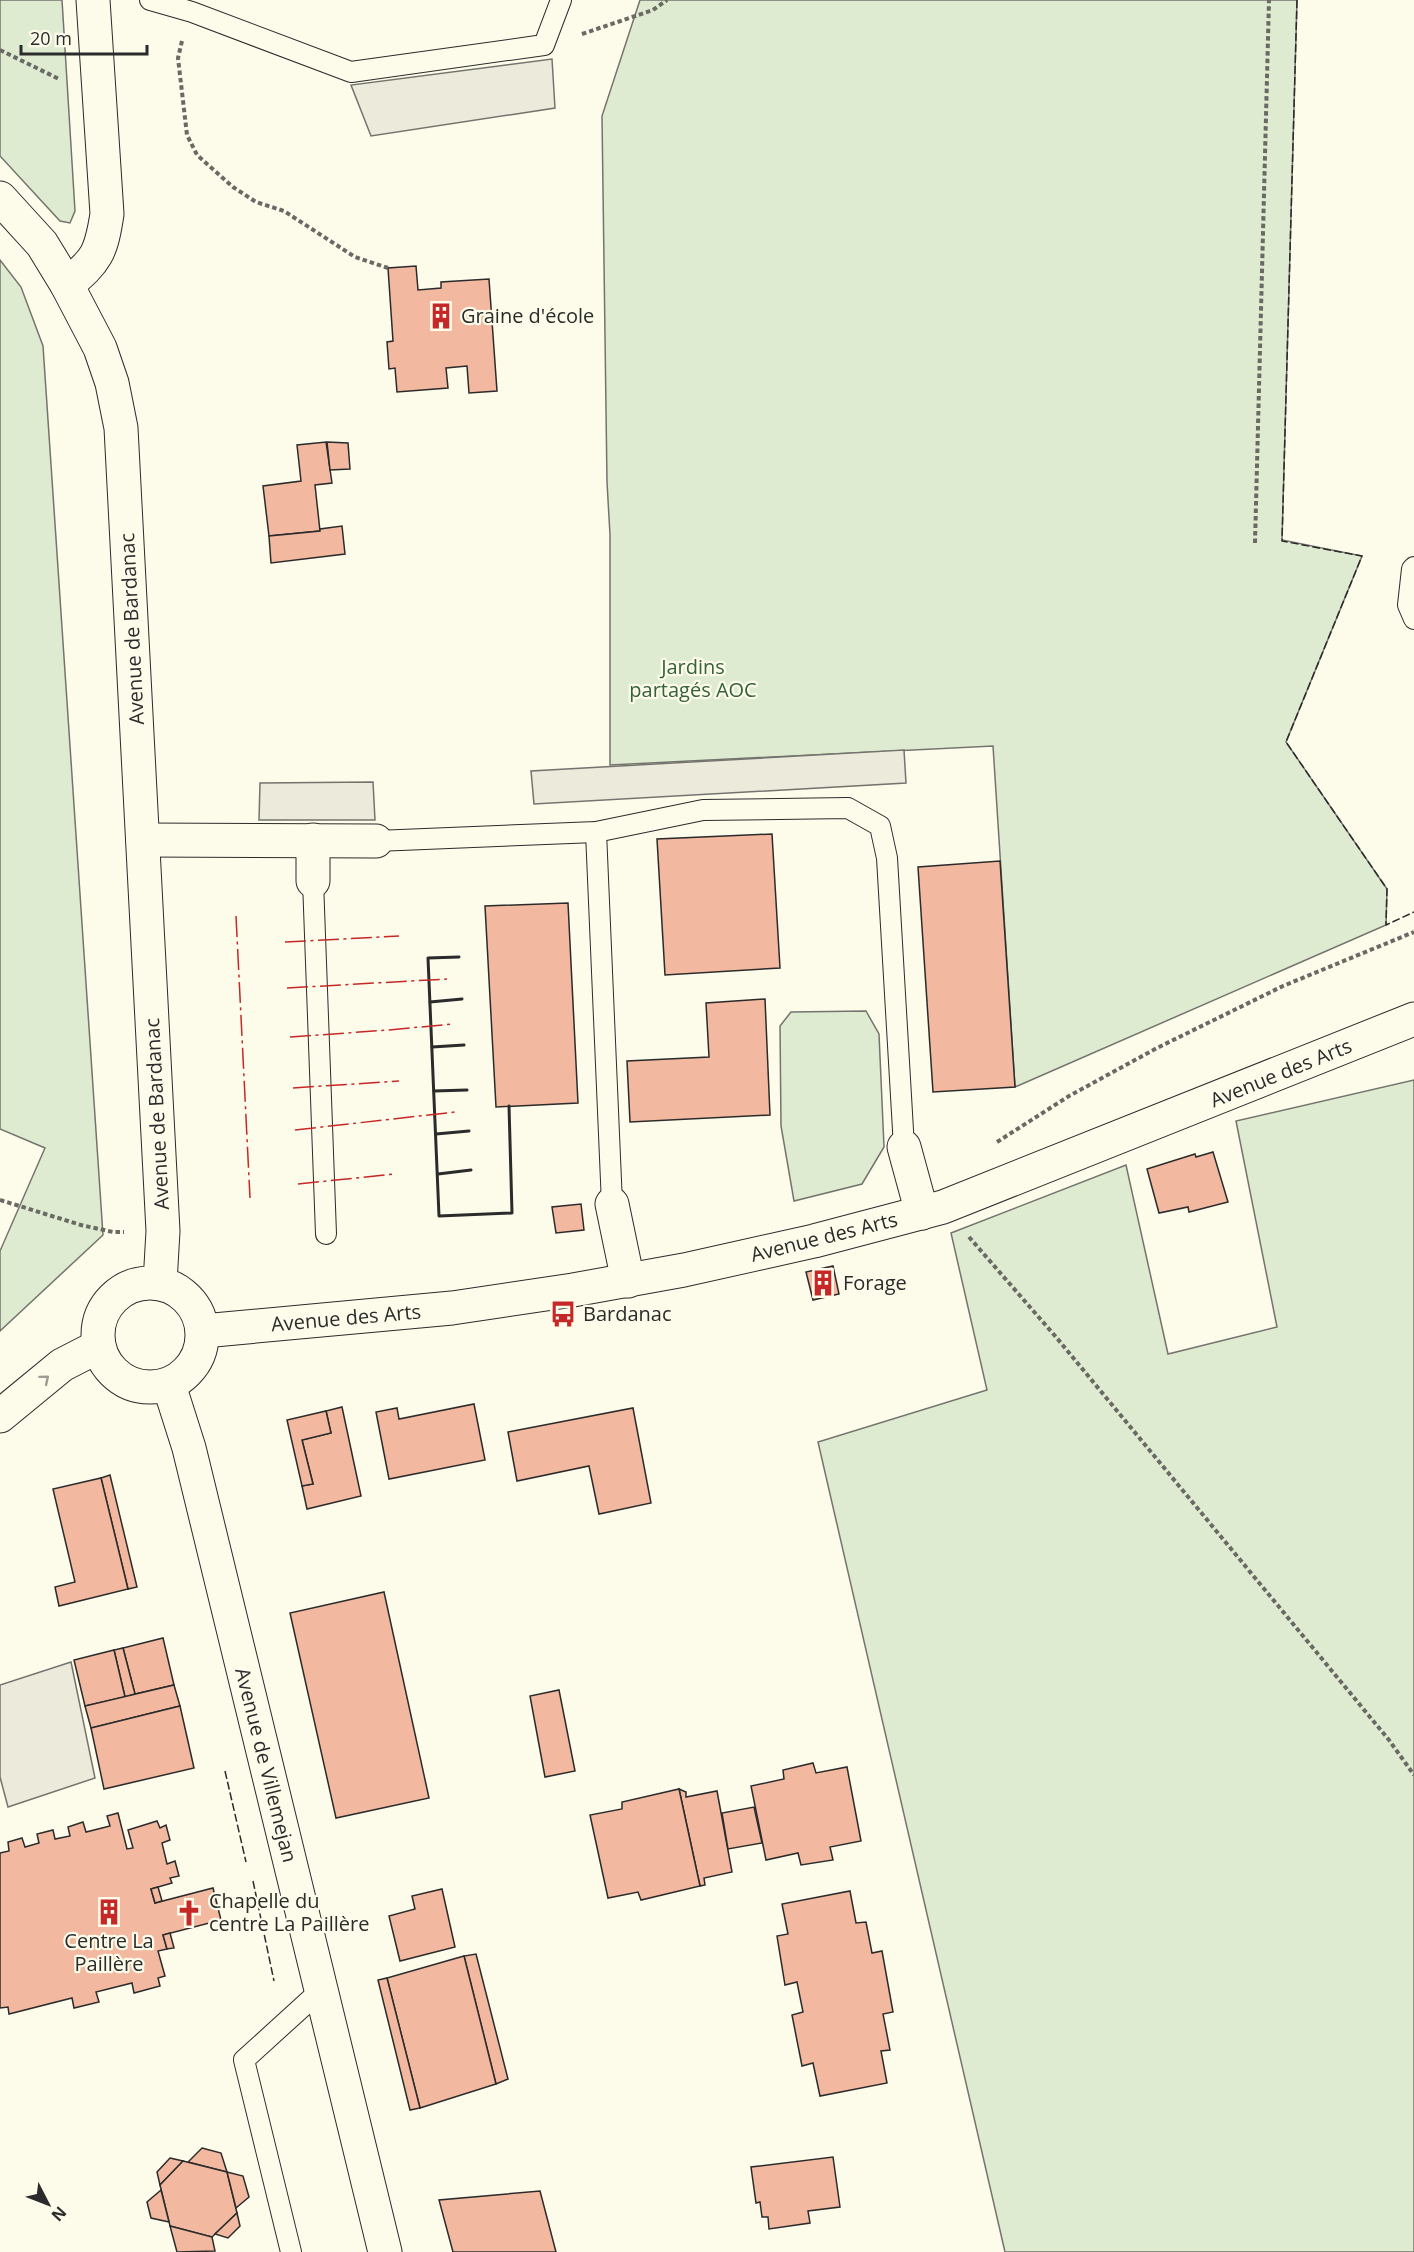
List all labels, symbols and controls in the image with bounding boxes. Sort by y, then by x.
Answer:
scale bar [21,18,147,56]
text: 20 m [30,26,72,50]
building icon: Graine d'école [426,301,456,331]
place label: Graine d'école [461,302,594,329]
street label: Avenue de Bardanac [113,532,150,726]
park label: Jardins partagés AOC [629,653,757,703]
street label: Avenue de Bardanac [138,1017,175,1211]
street label: Avenue des Arts [1206,1032,1356,1113]
street label: Avenue des Arts [748,1205,900,1268]
building icon: Forage [808,1268,838,1298]
place label: Forage [843,1269,907,1296]
street label: Avenue des Arts [270,1297,422,1338]
bus stop icon: Bardanac [548,1299,578,1329]
place label: Bardanac [583,1300,672,1327]
one-way arrow [38,1375,49,1386]
street label: Avenue de Villemejan [229,1665,304,1865]
place label: Chapelle du centre La Paillère [209,1887,369,1937]
building icon: Centre La Paillère [94,1897,124,1927]
church icon: Chapelle du centre La Paillère [174,1898,204,1928]
place label: Centre La Paillère [64,1927,154,1977]
north arrow [18,2174,78,2234]
text: N [47,2202,72,2226]

